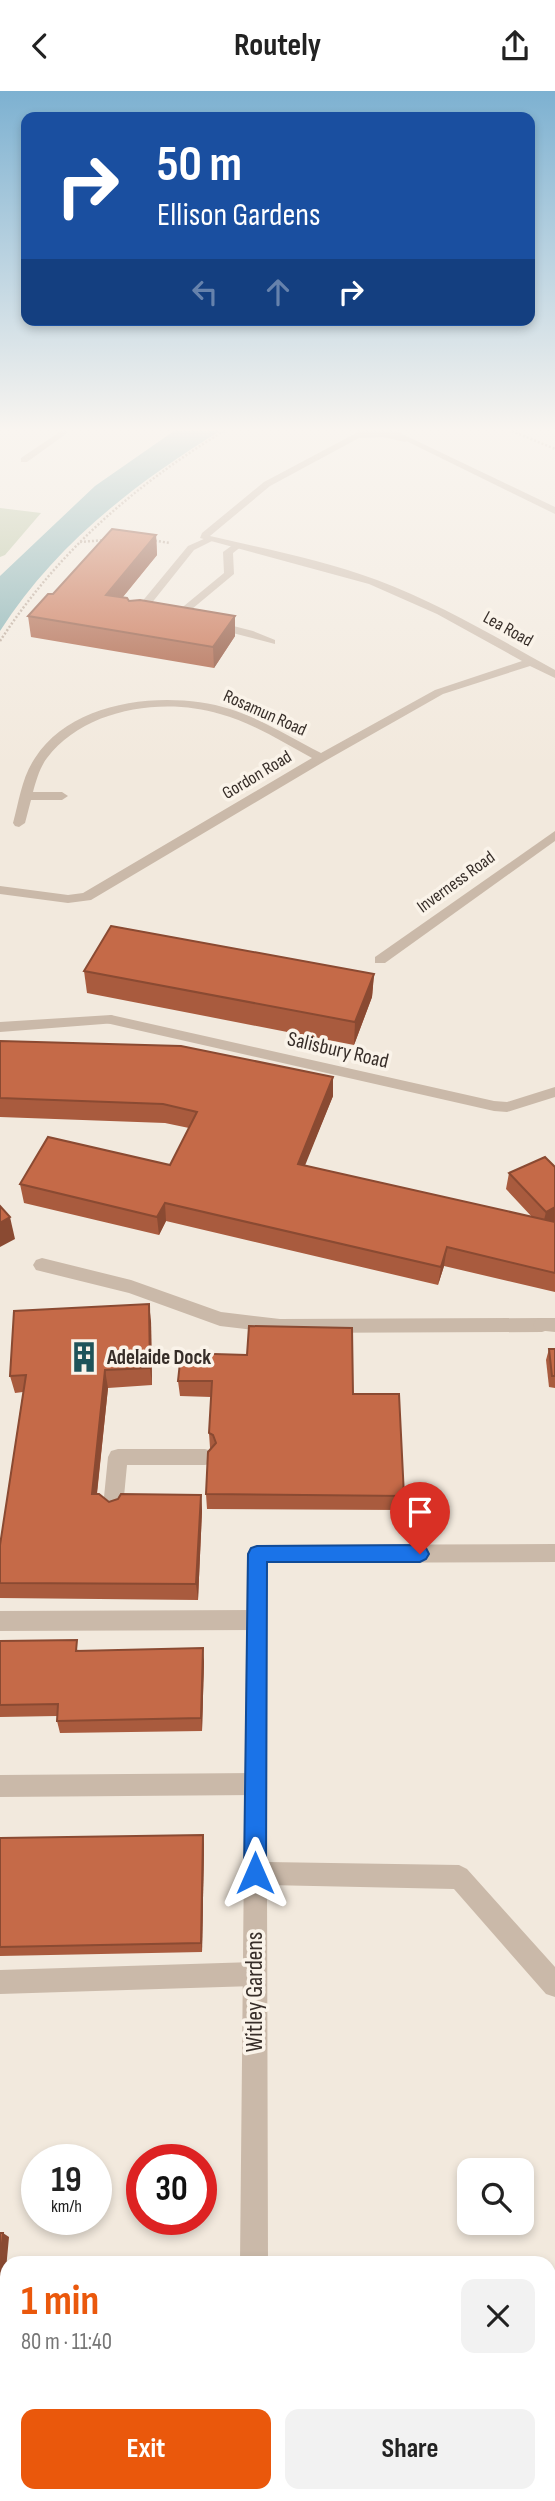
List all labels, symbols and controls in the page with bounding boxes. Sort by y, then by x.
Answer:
text: Routely [234,26,321,65]
icon: back [21,27,59,65]
icon: share [496,27,534,65]
text: 50 m [157,136,242,195]
icon: right [42,140,133,231]
text: Ellison Gardens [157,196,320,235]
icon: left [186,273,224,311]
icon: ahead [259,273,297,311]
icon: right [332,273,370,311]
street label: Lea Road [480,607,536,651]
street label: Rosamun Road [220,685,310,741]
street label: Gordon Road [219,746,295,804]
street label: Inverness Road [413,847,499,917]
street label: Salisbury Road [285,1026,391,1074]
building icon: Adelaide Dock [67,1340,101,1374]
place label: Adelaide Dock [106,1345,211,1370]
pin [390,1482,450,1554]
icon: arrive [401,1493,439,1531]
position arrow [218,1836,292,1910]
street label: Witley Gardens [240,1932,269,2052]
speed limit sign: 30 [126,2144,217,2235]
map controls [457,2158,534,2235]
button: search [457,2158,534,2235]
text: 19 [51,2159,82,2202]
text: km/h [51,2196,82,2217]
text: 1 min [21,2276,99,2327]
button: close [461,2279,535,2353]
text: 80 m · 11:40 [21,2328,112,2356]
button: Exit [21,2409,271,2489]
button: Share [285,2409,535,2489]

